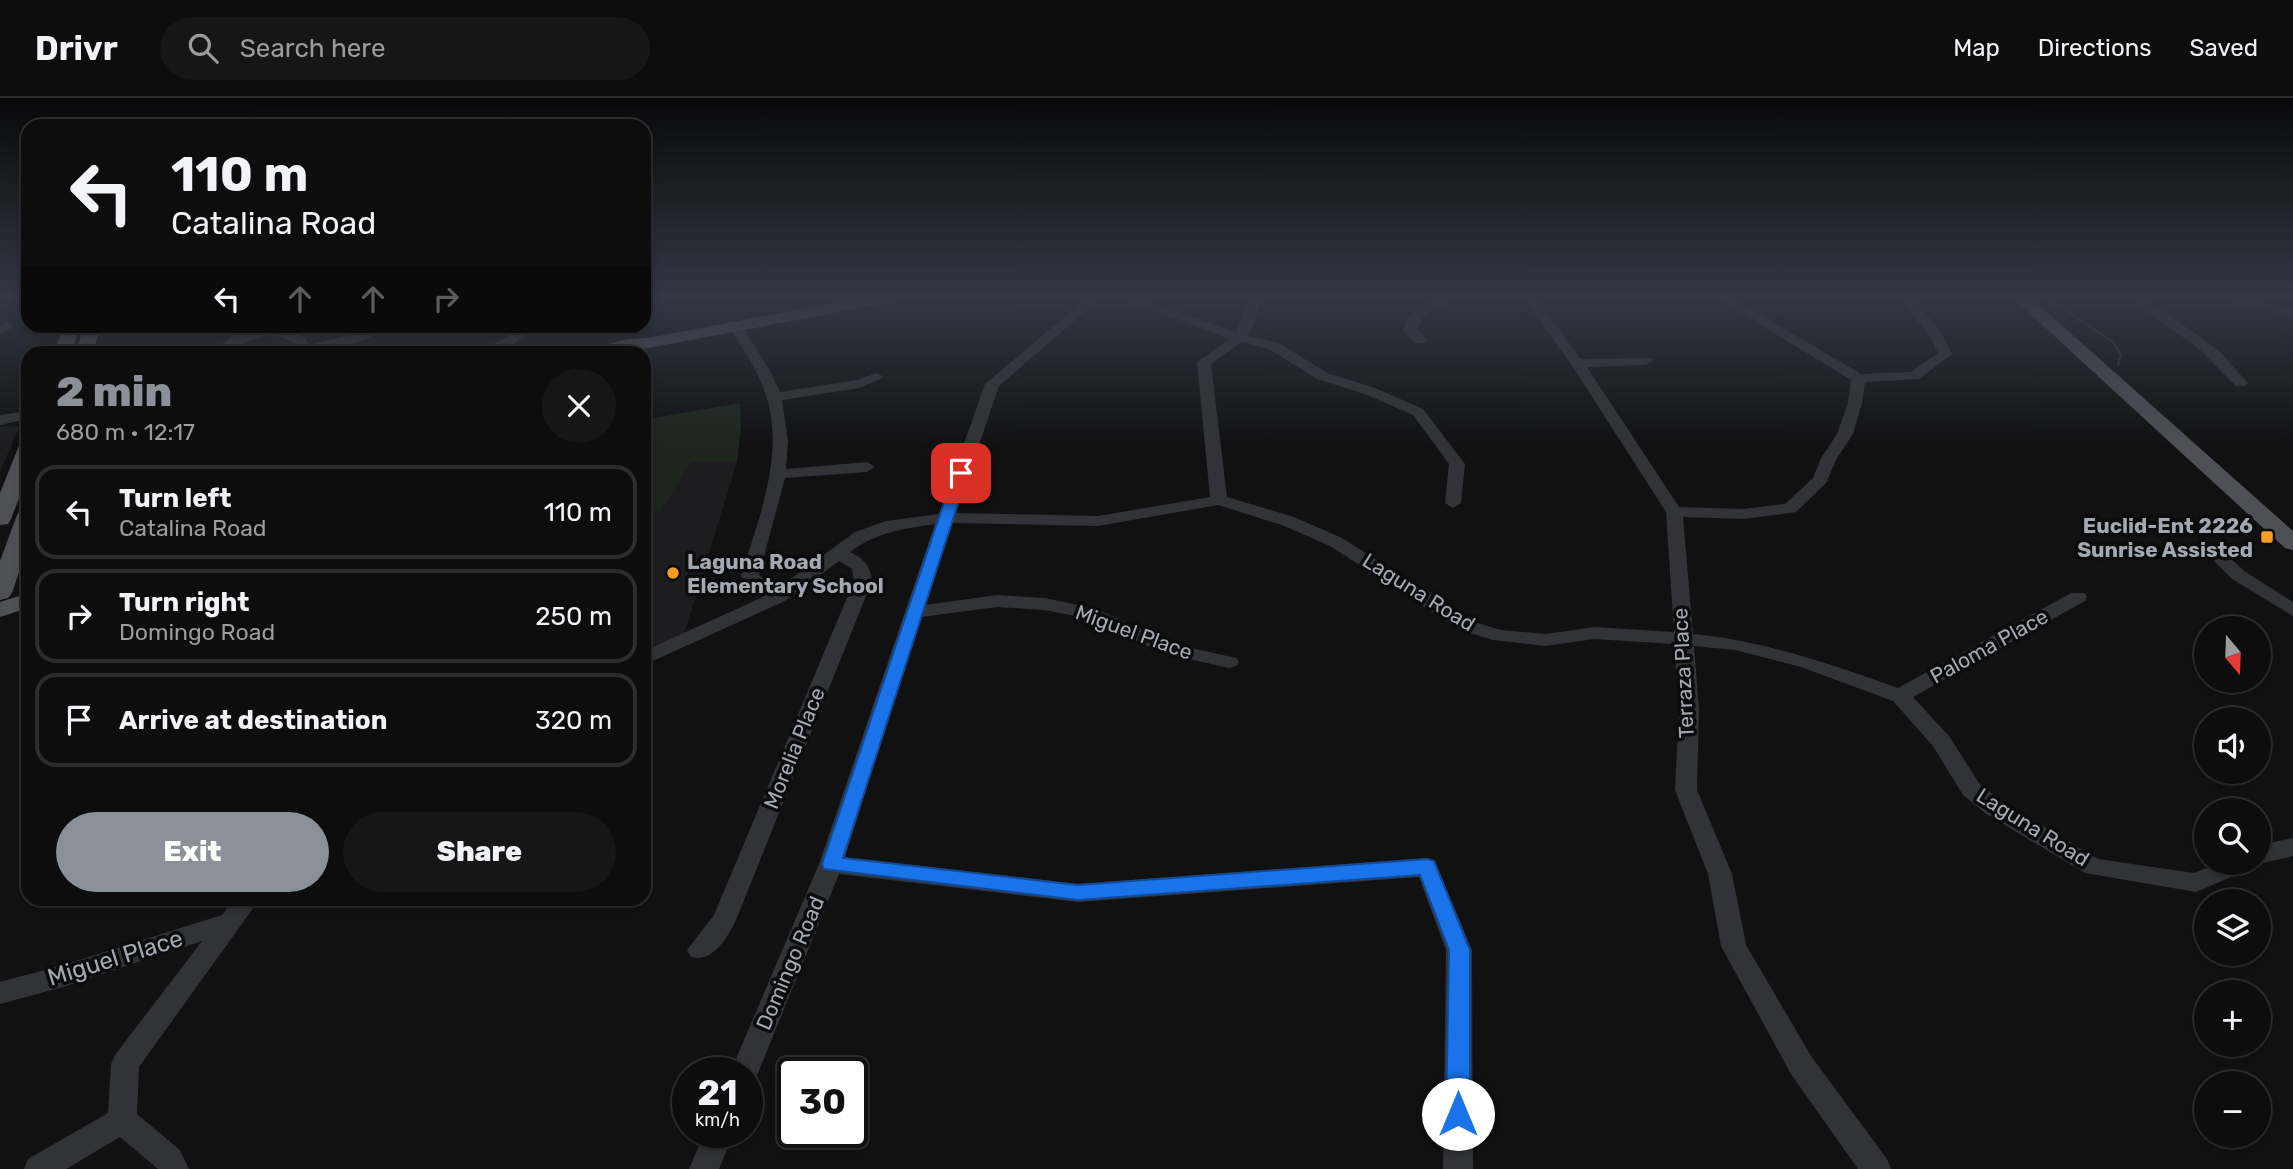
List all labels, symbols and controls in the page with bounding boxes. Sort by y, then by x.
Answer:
search box [160,17,650,80]
text: Drivr [35,29,118,68]
icon: search [184,29,222,67]
text: Search here [240,33,386,64]
text: Map [1953,34,2000,62]
text: Directions [2038,34,2151,62]
text: Saved [2189,34,2258,62]
text: 110 m [171,145,308,203]
icon: left [56,147,147,238]
text: Catalina Road [171,204,376,242]
icon: left [208,280,246,318]
icon: ahead [281,280,319,318]
icon: ahead [354,280,392,318]
icon: right [427,280,465,318]
text: 2 min [56,367,172,417]
button: close [542,369,616,443]
text: 680 m · 12:17 [56,418,195,446]
pin [931,443,991,503]
icon: arrive [942,454,980,492]
text: Turn left [119,483,231,514]
icon: left [60,493,98,531]
text: 110 m [544,497,612,528]
place label: Euclid-Ent 2226 Sunrise Assisted [2077,513,2253,562]
text: Catalina Road [119,514,267,542]
marker: Euclid-Ent 2226 Sunrise Assisted [2259,529,2275,545]
street label: Laguna Road [1358,548,1480,636]
place label: Laguna Road Elementary School [687,549,884,598]
marker: Laguna Road Elementary School [665,565,681,581]
text: Turn right [119,587,249,618]
icon: right [60,597,98,635]
street label: Miguel Place [1072,599,1196,665]
text: 250 m [535,601,612,632]
street label: Paloma Place [1926,603,2052,689]
street label: Terraza Place [1667,607,1699,739]
north arrow [2194,616,2272,693]
map controls [2194,616,2271,1148]
text: Domingo Road [119,618,275,646]
street label: Morelia Place [758,684,830,812]
icon: arrive [60,701,98,739]
text: Arrive at destination [119,705,387,736]
text: 320 m [535,705,612,736]
button: sound [2194,707,2271,784]
street label: Laguna Road [1972,783,2094,871]
button: search [2194,798,2271,875]
button: Exit [56,812,329,892]
button: Share [343,812,616,892]
button: layers [2194,889,2271,966]
street label: Domingo Road [751,893,829,1033]
street label: Miguel Place [44,924,186,992]
button: + [2194,980,2271,1057]
speed limit sign: 30 [777,1057,868,1148]
button: − [2194,1071,2271,1148]
text: 21 [697,1072,738,1114]
position arrow [1421,1077,1495,1151]
text: km/h [695,1109,740,1131]

